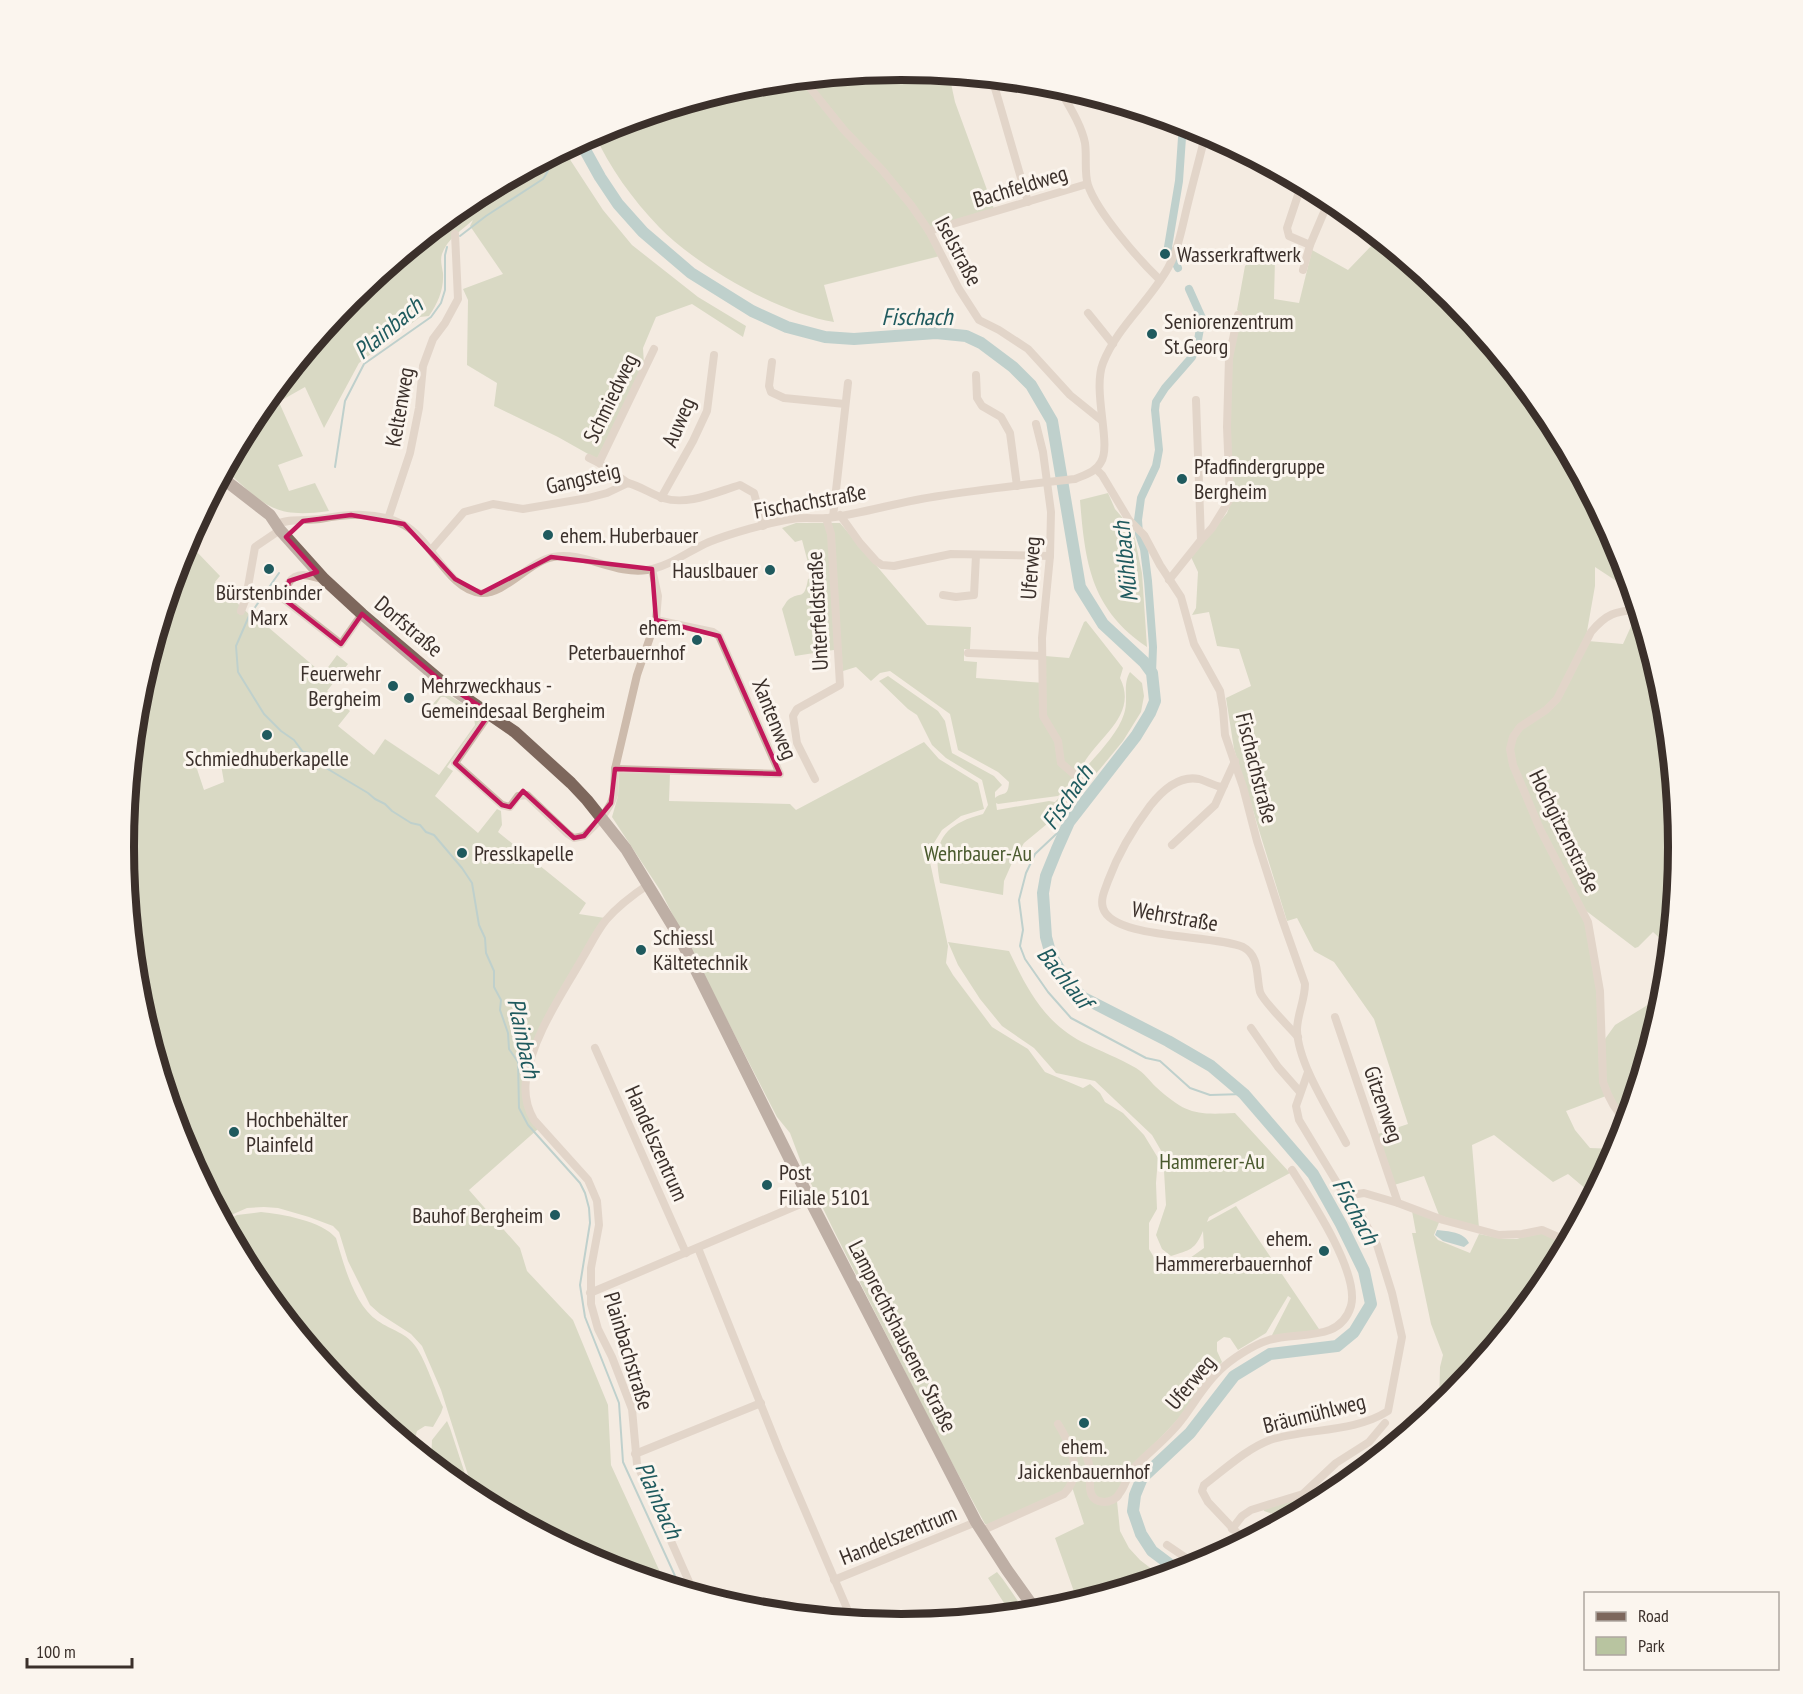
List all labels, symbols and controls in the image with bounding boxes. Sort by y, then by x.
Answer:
street label: Bachfeldweg [969,158,1071,214]
street label: Iselstraße [929,211,989,291]
place label: Wasserkraftwerk [1177,240,1302,268]
marker: Wasserkraftwerk [1158,247,1172,261]
water label: Plainbach [347,289,430,366]
water label: Fischach [881,301,954,332]
place label: Seniorenzentrum St.Georg [1164,307,1294,360]
marker: Seniorenzentrum St.Georg [1145,327,1159,341]
street label: Schmiedweg [576,349,644,447]
street label: Keltenweg [378,365,420,449]
street label: Auweg [655,393,701,451]
place label: Pfadfindergruppe Bergheim [1194,452,1325,505]
street label: Gangsteig [543,456,623,500]
marker: Pfadfindergruppe Bergheim [1175,472,1189,486]
street label: Fischachstraße [752,477,868,525]
water label: Mühlbach [1105,519,1145,604]
place label: ehem. Huberbauer [560,521,698,549]
marker: ehem. Huberbauer [541,528,555,542]
street label: Uferweg [1014,535,1046,601]
street label: Unterfeldstraße [800,551,834,671]
place label: Hauslbauer [672,556,758,584]
marker: Bürstenbinder Marx [262,562,276,576]
marker: Hauslbauer [763,563,777,577]
place label: Bürstenbinder Marx [216,578,322,631]
street label: Dorfstraße [369,589,449,663]
place label: ehem. Peterbauernhof [568,613,686,666]
marker: ehem. Peterbauernhof [690,633,704,647]
place label: Feuerwehr Bergheim [301,659,381,712]
place label: Mehrzweckhaus - Gemeindesaal Bergheim [421,671,605,724]
street label: Xantenweg [746,674,804,764]
marker: Feuerwehr Bergheim [386,679,400,693]
marker: Mehrzweckhaus - Gemeindesaal Bergheim [402,691,416,705]
street label: Fischachstraße [1230,710,1284,826]
marker: Schmiedhuberkapelle [260,728,274,742]
place label: Schmiedhuberkapelle [185,744,349,772]
water label: Fischach [1034,758,1101,835]
street label: Hochgitzenstraße [1523,765,1607,897]
place label: Presslkapelle [474,839,574,867]
park label: Wehrbauer-Au [924,839,1032,867]
marker: Presslkapelle [455,846,469,860]
street label: Wehrstraße [1130,895,1220,937]
place label: Schiessl Kältetechnik [653,923,748,976]
water label: Bachlauf [1030,939,1103,1018]
marker: Schiessl Kältetechnik [634,943,648,957]
water label: Plainbach [500,995,548,1082]
street label: Gitzenweg [1358,1062,1410,1146]
street label: Handelszentrum [619,1081,695,1205]
place label: Hochbehälter Plainfeld [246,1105,348,1158]
marker: Hochbehälter Plainfeld [227,1125,241,1139]
park label: Hammerer-Au [1159,1147,1265,1175]
place label: Post Filiale 5101 [779,1158,870,1211]
water label: Fischach [1326,1172,1387,1251]
marker: Post Filiale 5101 [760,1178,774,1192]
place label: Bauhof Bergheim [412,1201,543,1229]
marker: Bauhof Bergheim [548,1208,562,1222]
place label: ehem. Hammererbauernhof [1155,1224,1313,1277]
street label: Lamprechtshausener Straße [843,1235,963,1437]
marker: ehem. Hammererbauernhof [1317,1244,1331,1258]
street label: Plainbachstraße [598,1288,660,1414]
street label: Uferweg [1159,1349,1221,1415]
street label: Bräumühlweg [1260,1387,1368,1439]
marker: ehem. Jaickenbauernhof [1077,1416,1091,1430]
place label: ehem. Jaickenbauernhof [1017,1432,1151,1485]
water label: Plainbach [628,1457,690,1545]
street label: Handelszentrum [835,1499,961,1571]
legend [1584,1592,1779,1670]
text: Road [1638,1604,1669,1627]
scale bar [27,1631,132,1669]
text: Park [1638,1634,1665,1657]
text: 100 m [36,1640,76,1663]

